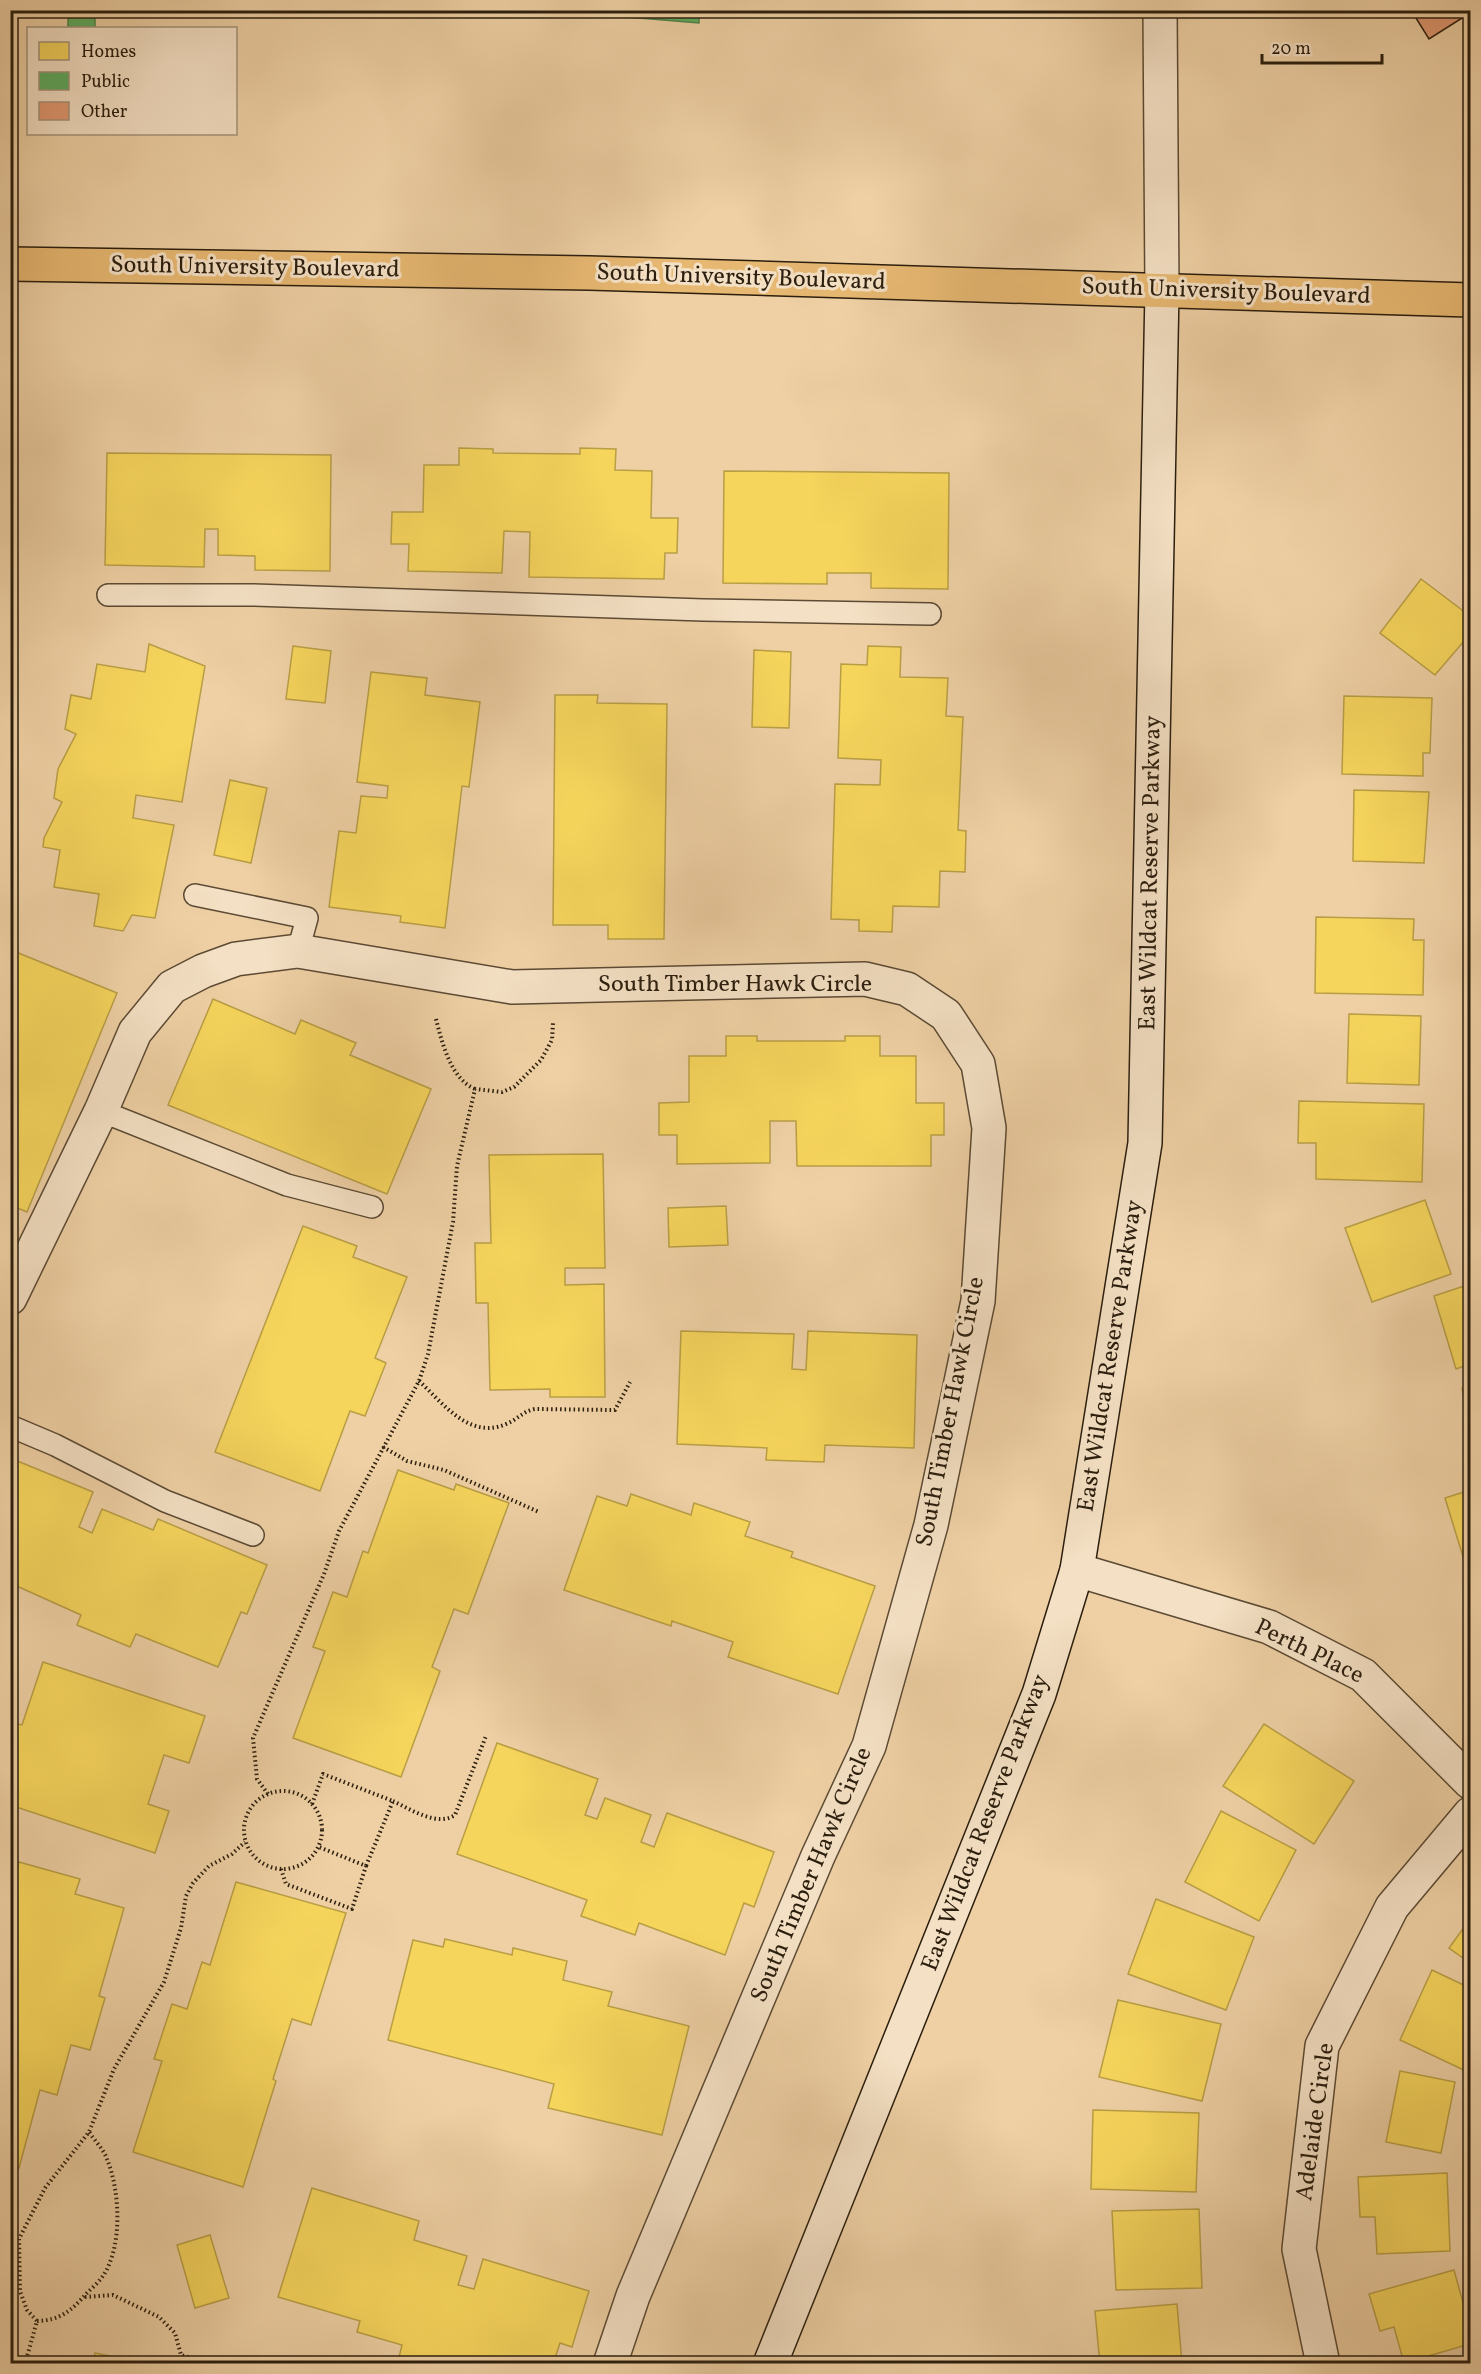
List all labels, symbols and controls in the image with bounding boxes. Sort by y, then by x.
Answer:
legend [27,27,237,135]
scale bar [1262,27,1382,65]
text: 20 m [1271,37,1311,62]
text: Homes [81,40,136,65]
text: Public [81,70,130,95]
text: Other [81,100,128,125]
street label: South University Boulevard [110,248,400,288]
street label: South University Boulevard [596,256,886,300]
street label: South University Boulevard [1081,270,1371,314]
street label: East Wildcat Reserve Parkway [1131,715,1171,1031]
street label: South Timber Hawk Circle [598,968,872,1002]
street label: East Wildcat Reserve Parkway [1070,1198,1152,1514]
street label: South Timber Hawk Circle [908,1274,994,1550]
street label: Perth Place [1249,1611,1369,1693]
street label: East Wildcat Reserve Parkway [914,1670,1058,1976]
street label: South Timber Hawk Circle [743,1742,881,2008]
street label: Adelaide Circle [1288,2041,1344,2203]

